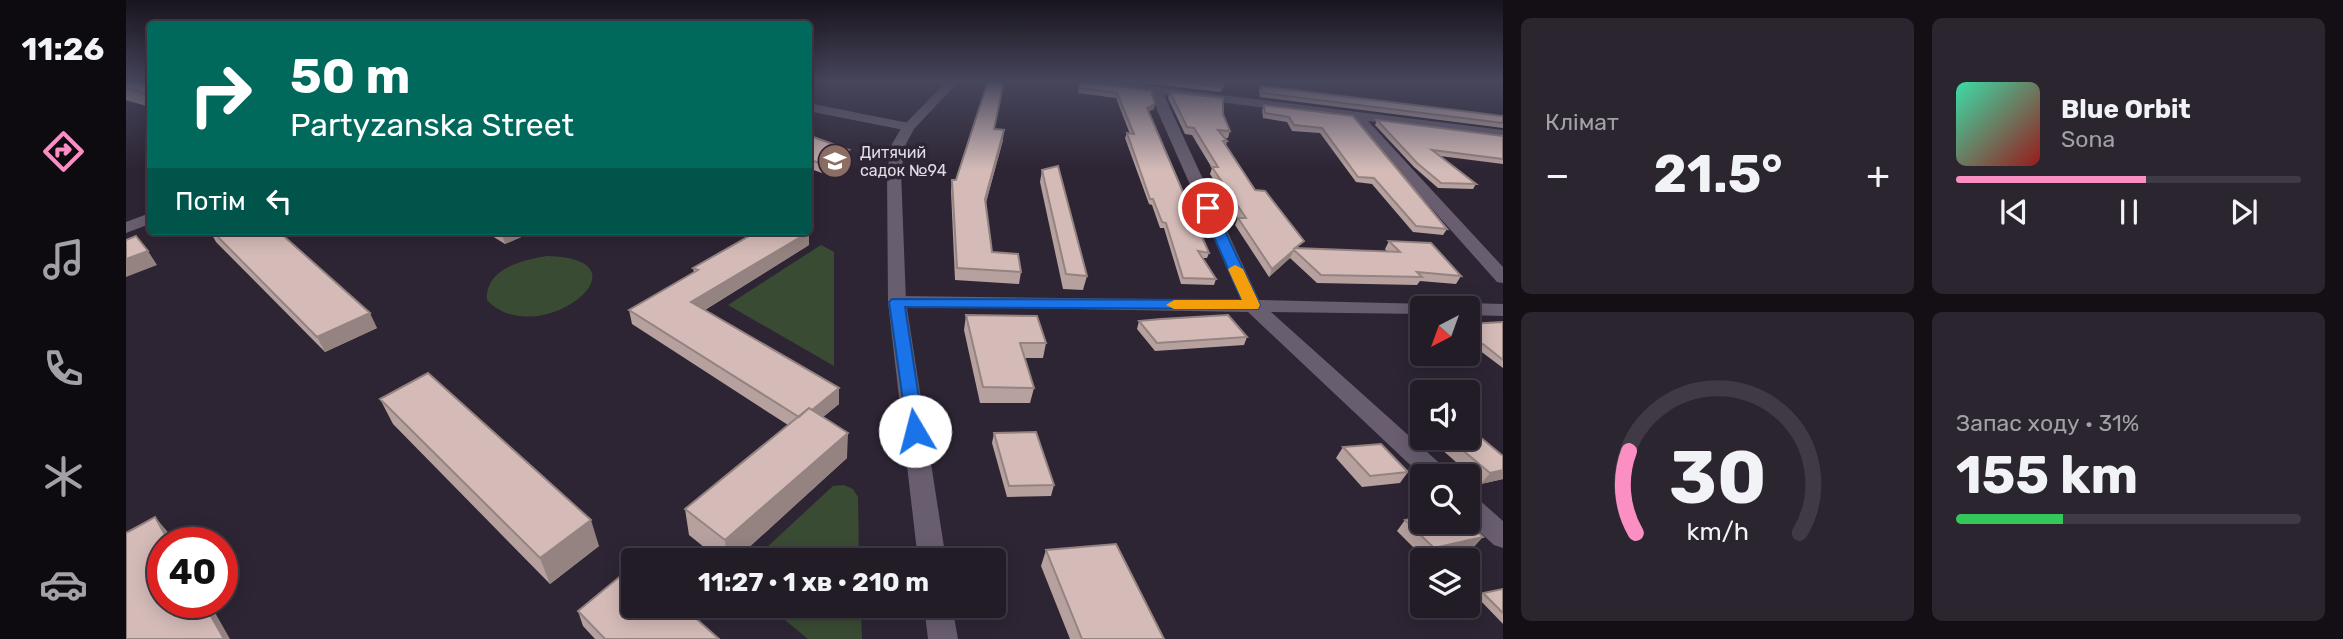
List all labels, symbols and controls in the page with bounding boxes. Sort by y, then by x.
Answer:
text: 11:26 [22,30,104,68]
text: 50 m [290,47,410,105]
icon: right [175,49,266,140]
text: Blue Orbit [2061,94,2191,125]
text: Partyzanska Street [290,106,574,144]
text: Клімат [1545,108,1619,136]
text: Sona [2061,125,2115,153]
icon: directions [39,127,88,176]
school or university icon: Дитячий садок №94 [816,142,854,180]
place label: Дитячий садок №94 [860,143,947,180]
text: 21.5° [1653,143,1783,205]
text: − [1545,152,1570,198]
text: + [1866,152,1890,198]
pin [1178,178,1238,238]
icon: left [260,182,298,220]
text: Потім [175,186,246,217]
icon: arrive [1189,189,1227,227]
icon: previous [1995,193,2033,231]
icon: pause [2110,193,2148,231]
icon: next [2225,193,2263,231]
icon: music [39,235,88,284]
north arrow [1410,296,1480,366]
map controls [1410,296,1480,618]
icon: phone [39,344,88,393]
button: sound [1410,380,1480,450]
position arrow [878,394,952,468]
text: Запас ходу · 31% [1956,409,2139,437]
text: 30 [1669,435,1766,521]
text: 155 km [1956,444,2138,506]
icon: climate [39,452,88,501]
button: search [1410,464,1480,534]
text: km/h [1686,516,1749,545]
speed limit sign: 40 [147,527,238,618]
button: layers [1410,548,1480,618]
icon: car [39,560,88,609]
text: 11:27 · 1 хв · 210 m [698,567,929,598]

